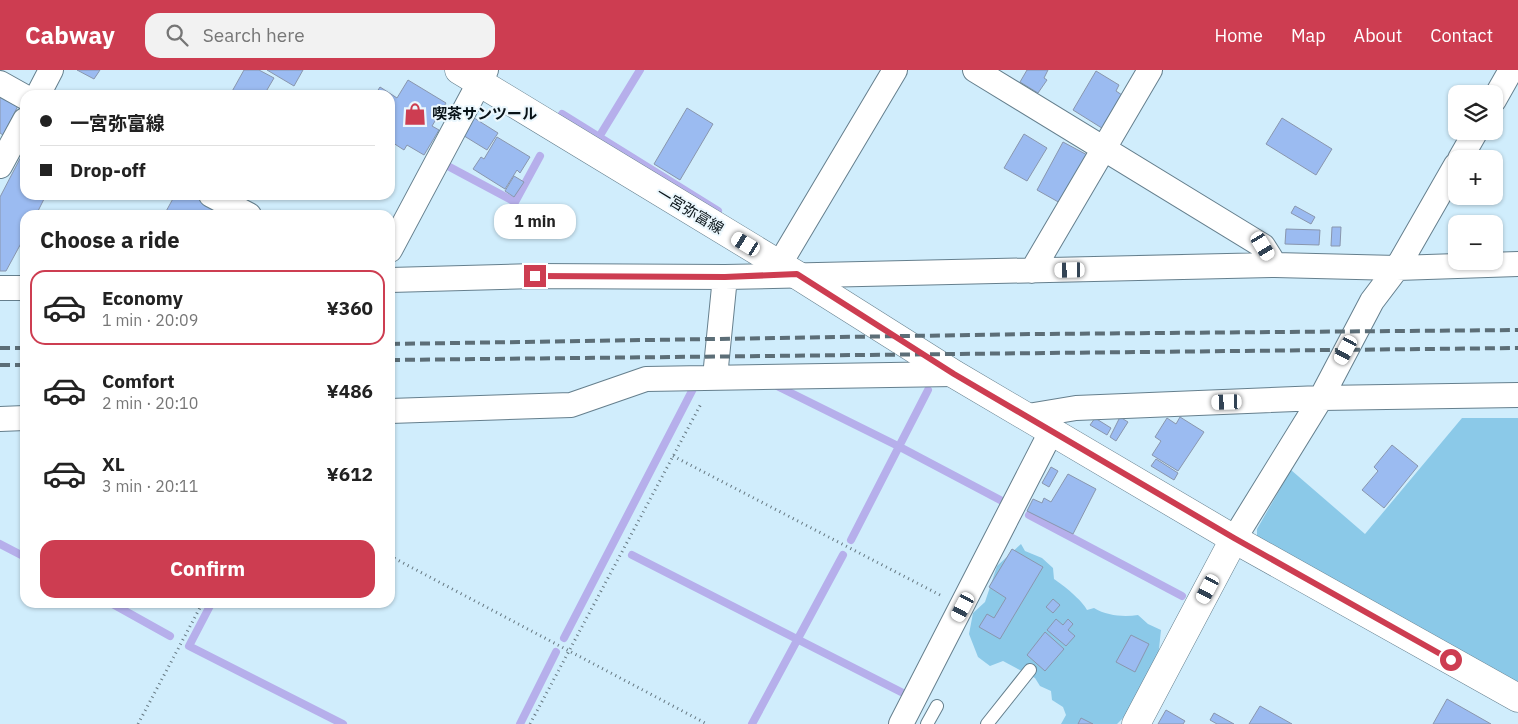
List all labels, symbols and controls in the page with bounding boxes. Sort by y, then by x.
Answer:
search box [145,13,495,58]
text: Cabway [25,19,115,51]
icon: search [163,21,191,49]
text: Search here [203,23,305,47]
text: Home [1215,24,1263,47]
text: Map [1291,24,1326,47]
text: About [1354,24,1402,47]
text: Contact [1430,24,1493,47]
map controls [1448,85,1503,270]
button: layers [1448,85,1503,140]
shop icon: 喫茶サンツール [402,101,428,127]
place label: 喫茶サンツール [432,104,537,123]
text: 一宮弥富線 [70,111,165,135]
button: + [1448,150,1503,205]
text: Drop-off [70,158,146,182]
street label: 一宮弥富線 [653,183,727,238]
callout: 1 min [494,204,576,238]
text: 1 min [514,211,556,231]
button: − [1448,215,1503,270]
text: Choose a ride [40,225,180,254]
car [1248,229,1277,263]
car [729,230,762,258]
car [1054,262,1085,278]
route end [524,265,546,287]
icon: car [42,285,87,330]
text: Economy [102,286,183,310]
text: ¥360 [326,296,373,320]
text: 1 min · 20:09 [102,310,198,330]
car [1332,333,1359,367]
icon: car [42,368,87,413]
text: Comfort [102,369,175,393]
text: ¥486 [326,379,373,403]
text: 2 min · 20:10 [102,393,198,413]
car [1211,394,1242,410]
icon: car [42,451,87,496]
text: XL [102,452,125,476]
text: ¥612 [326,462,373,486]
text: 3 min · 20:11 [102,476,198,496]
button: Confirm [40,540,375,598]
car [1194,572,1221,606]
car [949,590,976,624]
route start [1440,649,1462,671]

